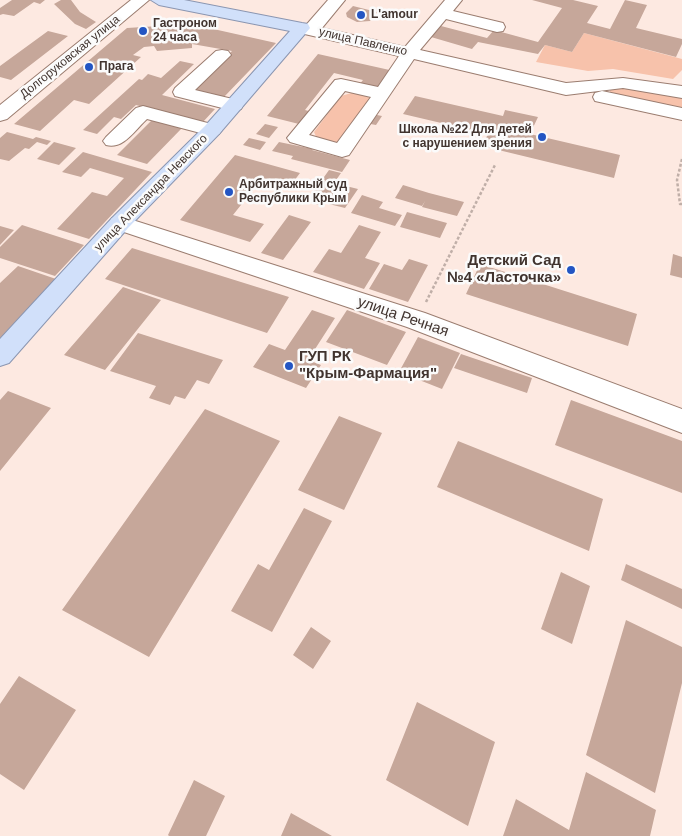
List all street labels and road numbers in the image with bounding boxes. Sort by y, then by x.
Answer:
street label: Долгоруковская улица [17,12,123,102]
street label: улица Павленко [317,25,409,59]
street label: улица Александра Невского [91,132,211,254]
street label: улица Речная [355,293,451,341]

